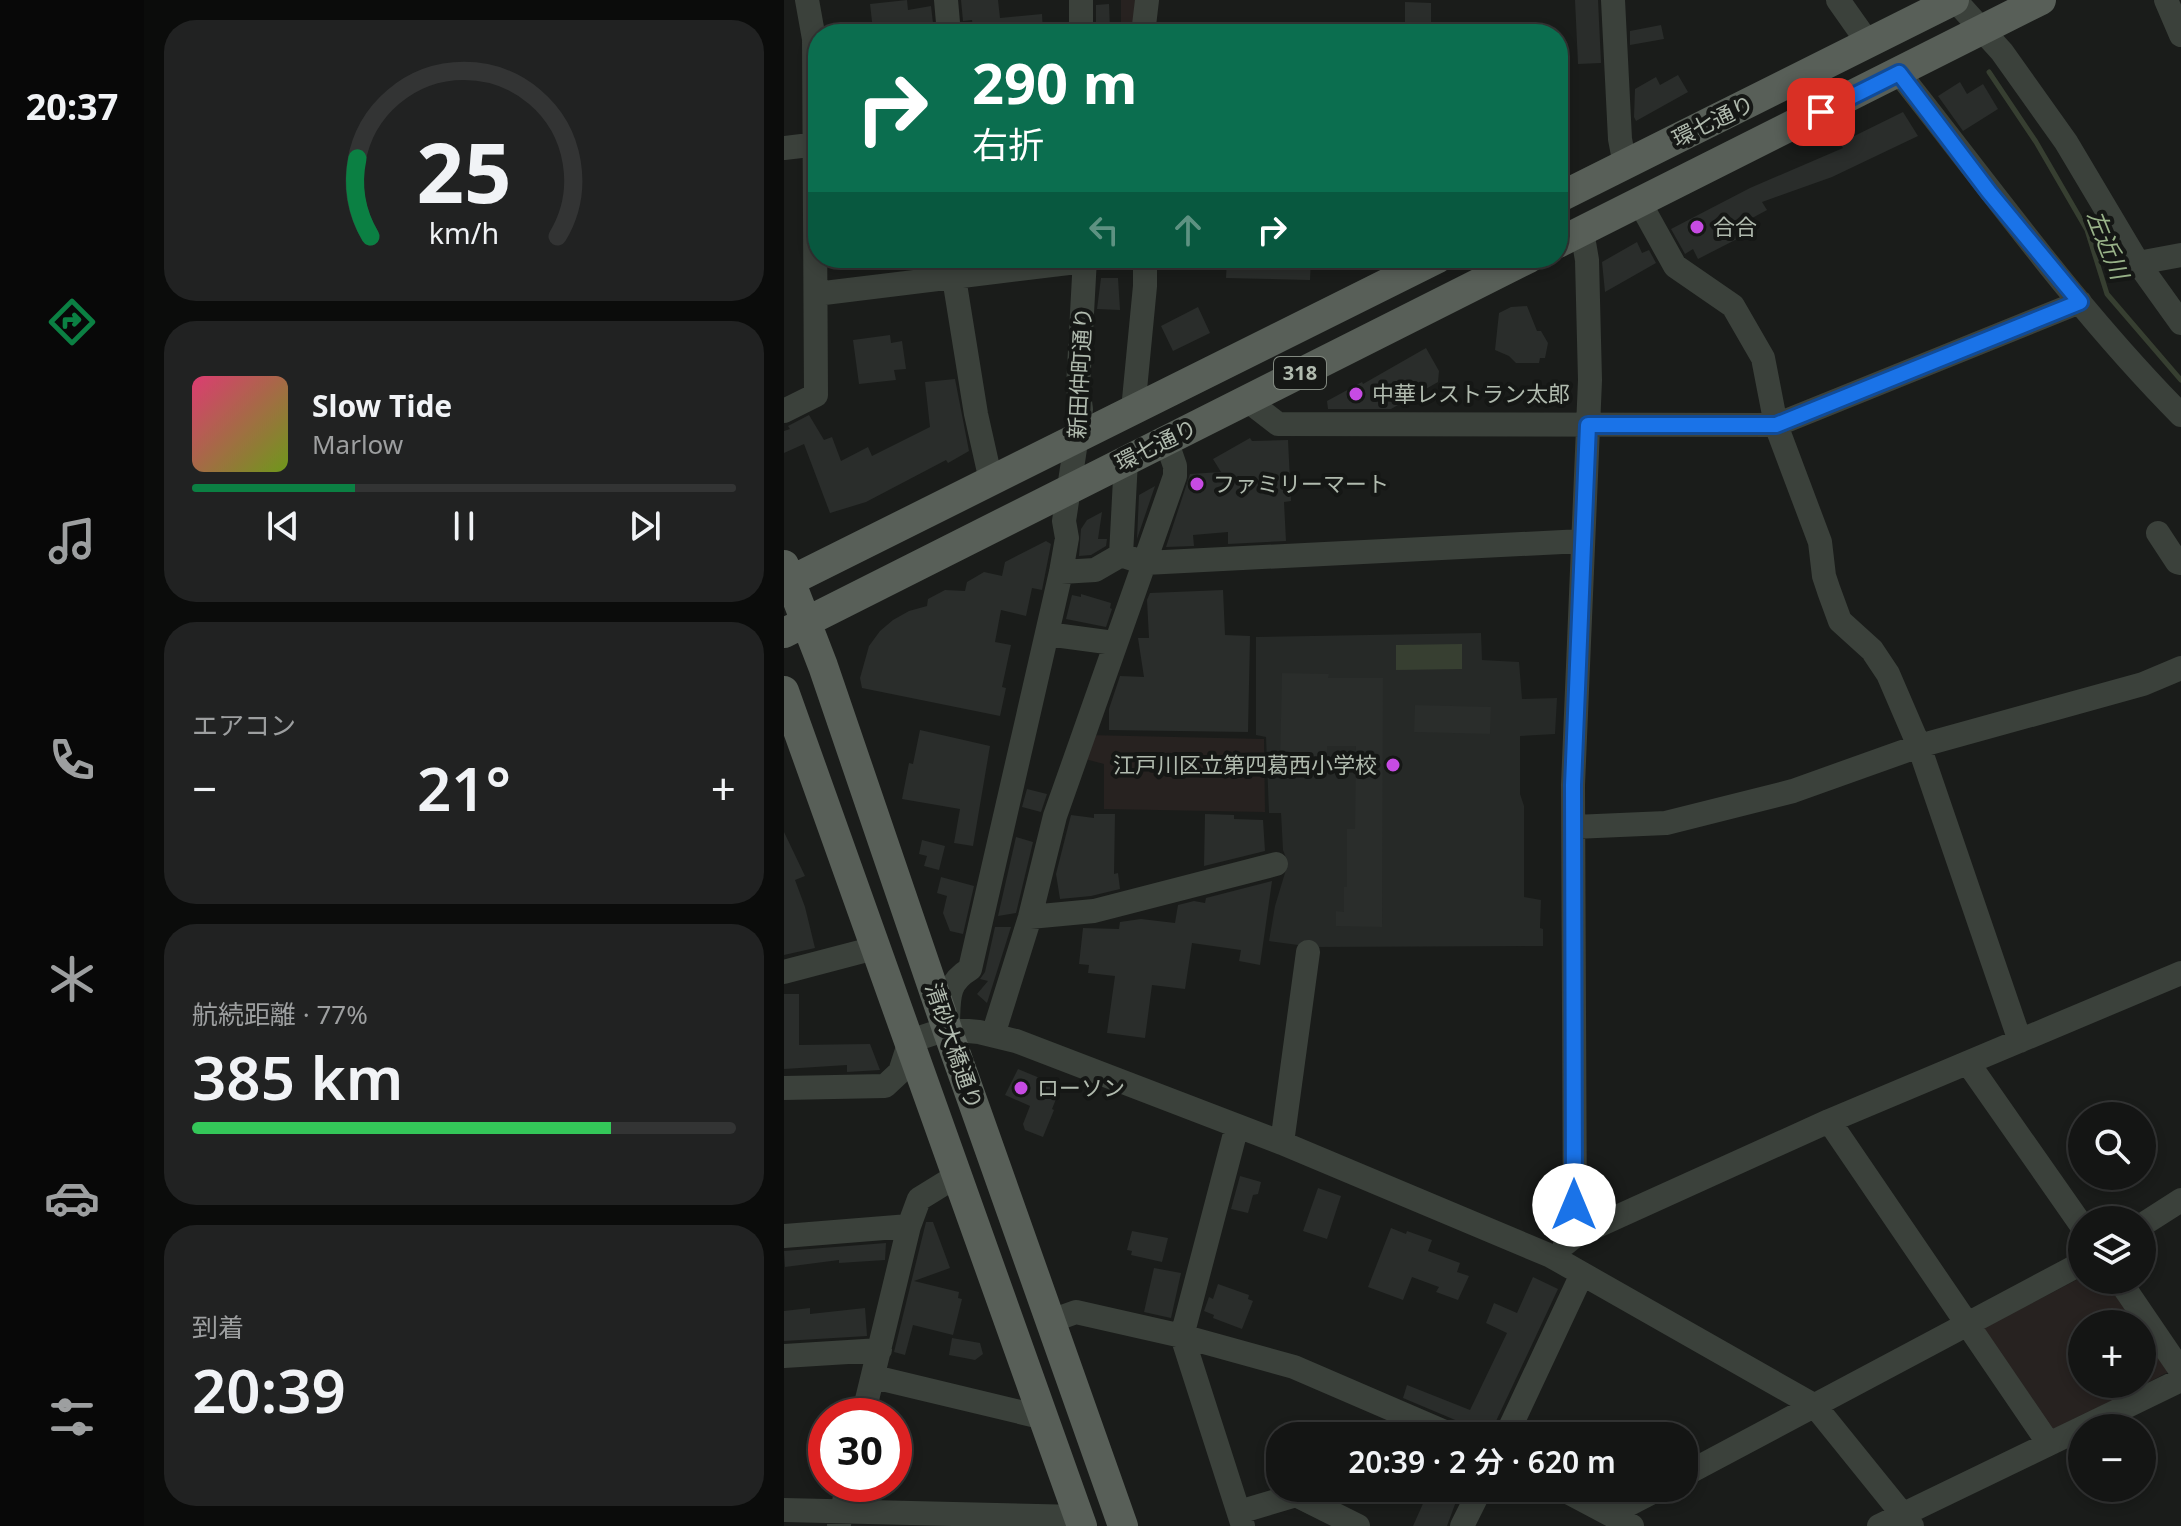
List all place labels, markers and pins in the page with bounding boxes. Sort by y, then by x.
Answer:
pin [1787,78,1855,146]
place label: 合合 [1713,211,1757,241]
marker: 合合 [1688,218,1706,236]
place label: 中華レストラン太郎 [1372,378,1570,408]
marker: 中華レストラン太郎 [1347,385,1365,403]
place label: ファミリーマート [1213,468,1389,498]
marker: ファミリーマート [1188,475,1206,493]
place label: 江戸川区立第四葛西小学校 [1113,749,1377,779]
marker: 江戸川区立第四葛西小学校 [1384,756,1402,774]
place label: ローソン [1037,1072,1125,1102]
marker: ローソン [1012,1079,1030,1097]

